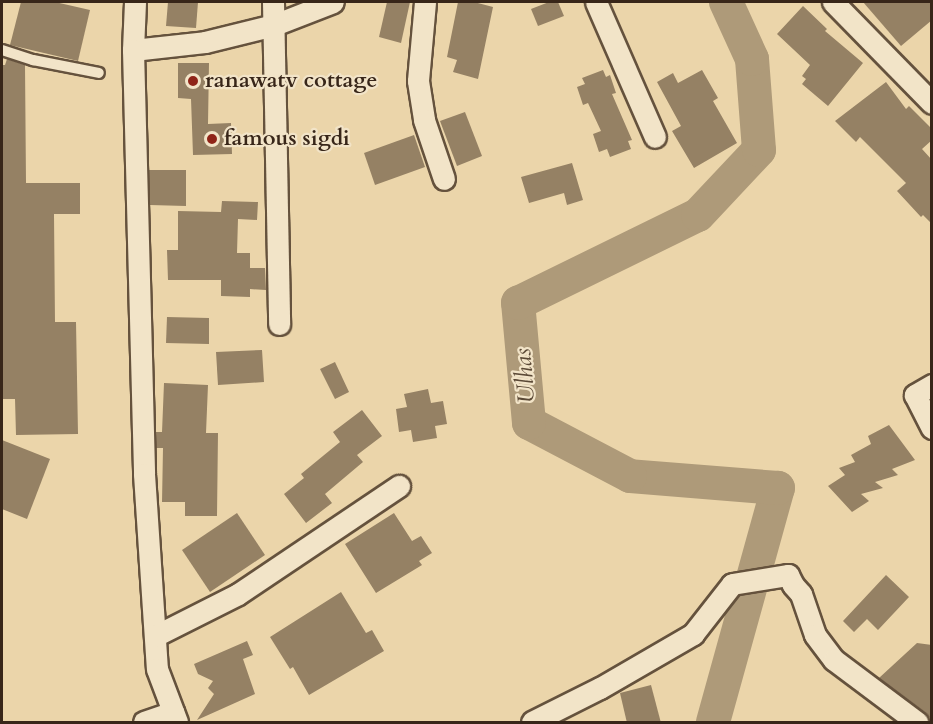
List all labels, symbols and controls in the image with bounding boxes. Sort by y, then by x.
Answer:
place label: ranawatv cottage [205,68,377,94]
marker: ranawatv cottage [186,74,200,88]
place label: famous sigdi [224,126,350,152]
marker: famous sigdi [205,132,219,146]
water label: Ulhas [508,347,542,405]

